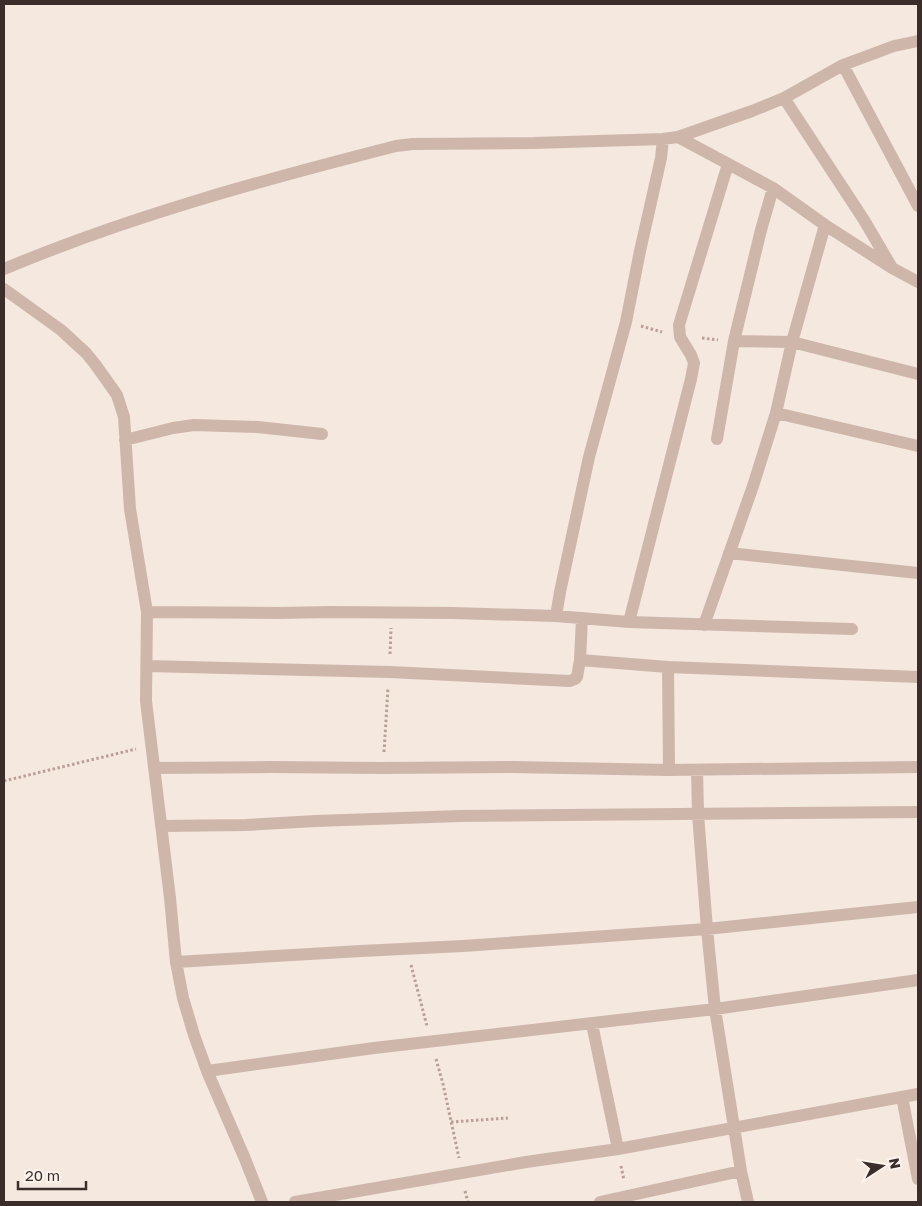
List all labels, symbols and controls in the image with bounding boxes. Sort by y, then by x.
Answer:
north arrow [857,1141,907,1191]
text: N [886,1156,905,1170]
scale bar [18,1158,85,1190]
text: 20 m [25,1166,60,1184]

